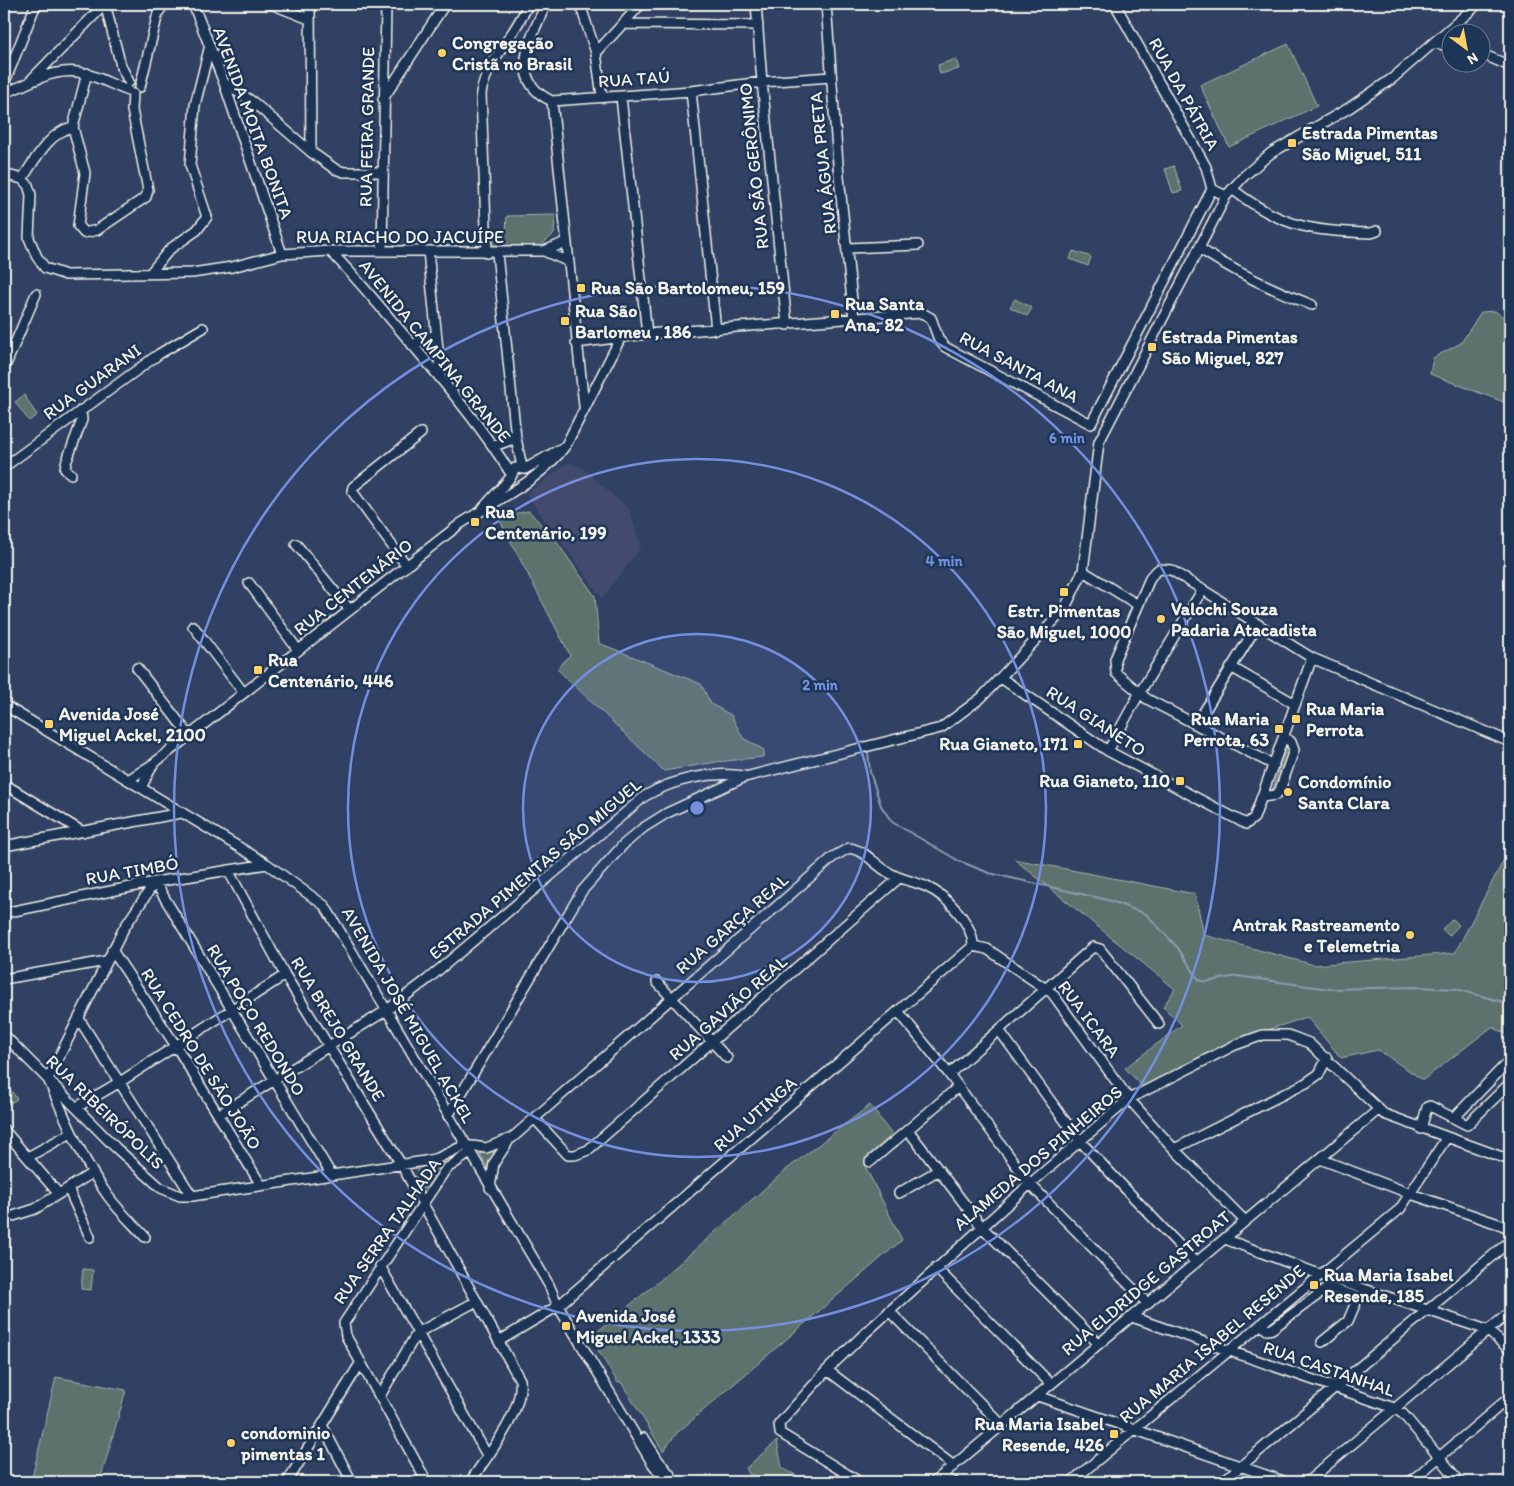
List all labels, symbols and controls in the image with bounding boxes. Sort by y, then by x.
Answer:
north arrow [1442,22,1492,72]
street label: AVENIDA MOITA BONITA [208,24,298,222]
place label: Congregação Cristã no Brasil [452,32,573,75]
street label: RUA DA PÁTRIA [1144,34,1224,155]
street label: RUA FEIRA GRANDE [355,47,379,207]
marker: Congregação Cristã no Brasil [436,47,448,59]
text: N [1464,49,1481,68]
street label: RUA TAÚ [597,66,671,92]
street label: RUA SÃO GERÔNIMO [734,82,774,250]
street label: RUA ÁGUA PRETA [805,90,841,235]
place label: Estrada Pimentas São Miguel, 511 [1302,122,1438,165]
marker: Estrada Pimentas São Miguel, 511 [1286,137,1298,149]
street label: RUA RIACHO DO JACUÍPE [296,226,504,248]
street label: AVENIDA CAMPINA GRANDE [354,255,516,447]
place label: Rua São Bartolomeu, 159 [591,277,785,299]
marker: Rua São Bartolomeu, 159 [575,282,587,294]
place label: Rua Santa Ana, 82 [844,293,925,336]
place label: Rua São Barlomeu , 186 [575,300,692,343]
marker: Rua Santa Ana, 82 [829,308,841,320]
marker: Rua São Barlomeu , 186 [559,315,571,327]
street label: RUA SANTA ANA [956,326,1083,408]
place label: Estrada Pimentas São Miguel, 827 [1162,326,1298,369]
street label: RUA GUARANI [39,339,145,425]
marker: Estrada Pimentas São Miguel, 827 [1146,341,1158,353]
text: 6 min [1049,429,1086,447]
place label: Rua Centenário, 199 [485,501,607,544]
marker: Rua Centenário, 199 [469,516,481,528]
street label: RUA CENTENÁRIO [289,534,417,640]
text: 4 min [926,552,963,570]
marker: Estr. Pimentas São Miguel, 1000 [1058,586,1070,598]
place label: Valochi Souza Padaria Atacadista [1171,598,1317,641]
place label: Estr. Pimentas São Miguel, 1000 [997,600,1131,643]
marker: Valochi Souza Padaria Atacadista [1155,613,1167,625]
place label: Rua Centenário, 446 [268,649,394,692]
marker: Rua Centenário, 446 [252,664,264,676]
text: 2 min [802,676,839,694]
street label: RUA GIANETO [1042,681,1150,761]
place label: Rua Maria Perrota [1306,698,1384,741]
place label: Avenida José Miguel Ackel, 2100 [58,703,206,746]
place label: Rua Maria Perrota, 63 [1184,708,1269,751]
marker: Rua Maria Perrota [1290,713,1302,725]
marker: Avenida José Miguel Ackel, 2100 [43,718,55,730]
marker: Rua Maria Perrota, 63 [1273,723,1285,735]
place label: Rua Gianeto, 171 [939,733,1069,755]
marker: Rua Gianeto, 171 [1072,738,1084,750]
place label: Rua Gianeto, 110 [1039,770,1170,792]
place label: Condomínio Santa Clara [1298,771,1391,814]
street label: ESTRADA PIMENTAS SÃO MIGUEL [424,774,646,964]
marker: Rua Gianeto, 110 [1174,775,1186,787]
marker: Condomínio Santa Clara [1282,786,1294,798]
centre of rings [688,799,706,817]
street label: RUA TIMBÓ [84,852,180,890]
street label: RUA GARÇA REAL [671,869,793,979]
street label: AVENIDA JOSÉ MIGUEL ACKEL [337,903,479,1127]
place label: Antrak Rastreamento e Telemetria [1232,914,1401,957]
marker: Antrak Rastreamento e Telemetria [1404,929,1416,941]
street label: RUA POÇO REDONDO [202,940,310,1100]
street label: RUA GAVIÃO REAL [664,951,792,1065]
street label: RUA BREJO GRANDE [286,952,390,1106]
street label: RUA CEDRO DE SÃO JOÃO [136,964,266,1154]
street label: RUA ICARA [1053,976,1125,1062]
street label: RUA RIBEIRÓPOLIS [41,1050,169,1174]
street label: RUA UTINGA [709,1072,802,1156]
street label: ALAMEDA DOS PINHEIROS [949,1081,1127,1235]
street label: RUA SERRA TALHADA [328,1153,446,1308]
street label: RUA ELDRIDGE GASTROAT [1057,1206,1235,1360]
street label: RUA MARIA ISABEL RESENDE [1115,1260,1309,1428]
place label: Rua Maria Isabel Resende, 185 [1324,1264,1454,1307]
marker: Rua Maria Isabel Resende, 185 [1308,1279,1320,1291]
place label: Avenida José Miguel Ackel, 1333 [575,1305,721,1348]
marker: Avenida José Miguel Ackel, 1333 [560,1320,572,1332]
street label: RUA CASTANHAL [1260,1336,1398,1402]
place label: Rua Maria Isabel Resende, 426 [975,1413,1105,1456]
place label: condominio pimentas 1 [240,1422,330,1465]
marker: Rua Maria Isabel Resende, 426 [1108,1428,1120,1440]
marker: condominio pimentas 1 [225,1437,237,1449]

